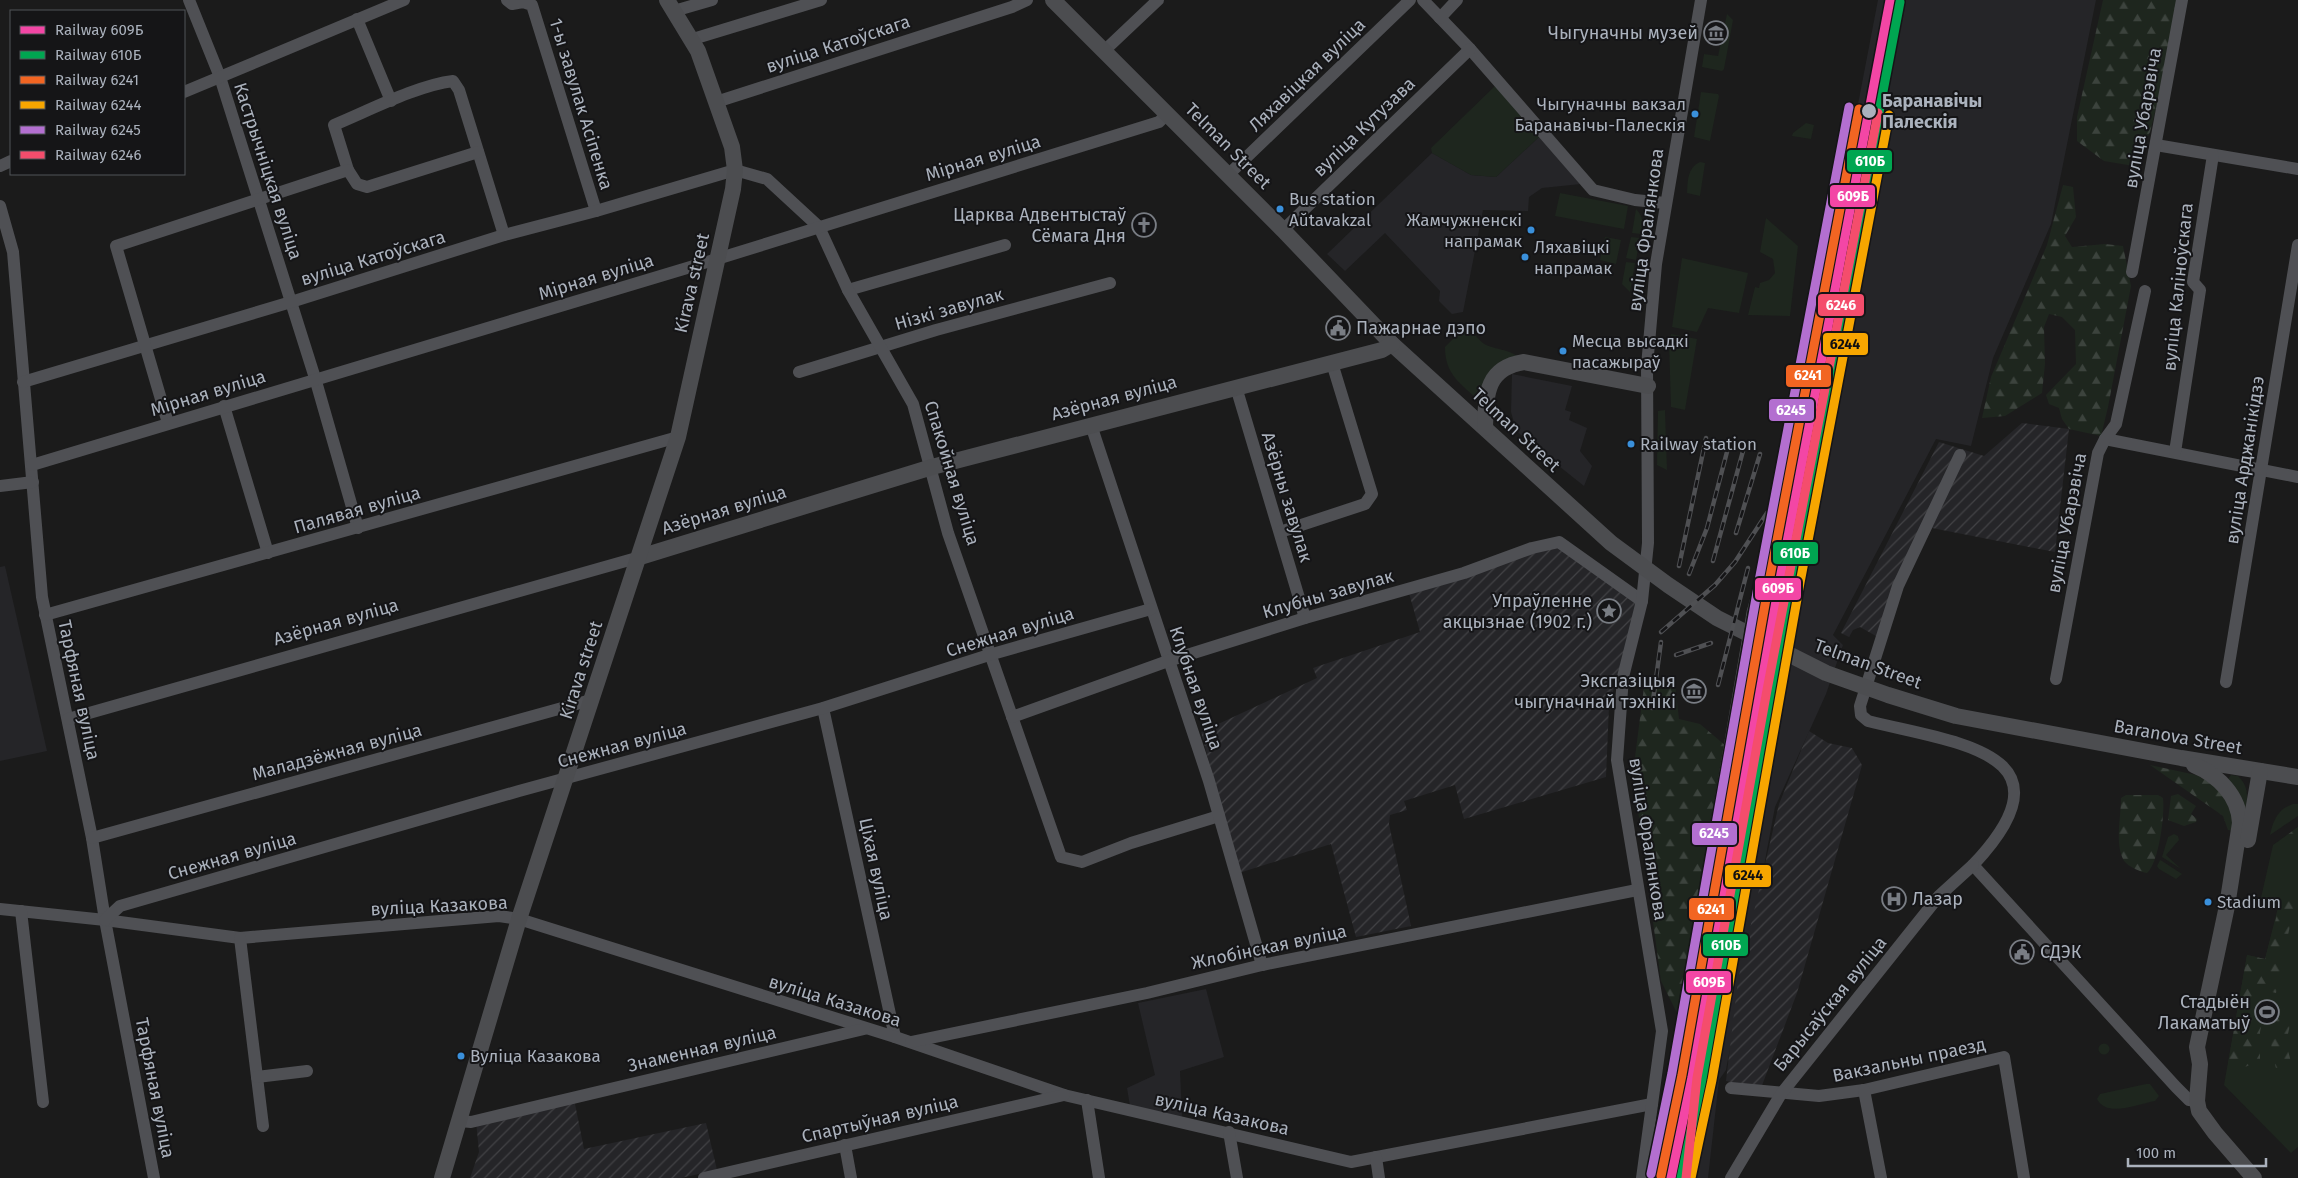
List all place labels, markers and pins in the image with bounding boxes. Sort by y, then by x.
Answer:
museum icon: Чыгуначны музей [1703,20,1729,46]
place label: Чыгуначны музей [1548,22,1698,44]
place label: Баранавічы Палескія [1882,90,1982,133]
place label: Чыгуначны вакзал Баранавічы-Палескія [1514,94,1686,136]
marker: Баранавічы Палескія [1860,102,1878,120]
marker: Чыгуначны вакзал Баранавічы-Палескія [1690,109,1700,119]
place label: Bus station Aŭtavakzal [1289,189,1376,231]
place label: Царква Адвентыстаў Сёмага Дня [953,204,1126,247]
marker: Bus station Aŭtavakzal [1275,204,1285,214]
place label: Жамчужненскі напрамак [1407,210,1522,252]
church icon: Царква Адвентыстаў Сёмага Дня [1131,212,1157,238]
marker: Жамчужненскі напрамак [1526,225,1536,235]
place label: Ляхавіцкі напрамак [1534,237,1612,279]
marker: Ляхавіцкі напрамак [1520,252,1530,262]
public building icon: Пажарнае дэпо [1325,315,1351,341]
place label: Пажарнае дэпо [1356,317,1486,339]
place label: Месца высадкі пасажыраў [1572,331,1689,373]
marker: Месца высадкі пасажыраў [1558,346,1568,356]
place label: Railway station [1640,434,1757,455]
marker: Railway station [1626,439,1636,449]
place label: Упраўленне акцызнае (1902 г.) [1443,590,1592,633]
place icon: Упраўленне акцызнае (1902 г.) [1596,598,1622,624]
place label: Экспазіцыя чыгуначнай тэхнікі [1514,670,1676,713]
museum icon: Экспазіцыя чыгуначнай тэхнікі [1681,678,1707,704]
hospital icon: Лазар [1881,886,1907,912]
place label: Лазар [1912,888,1963,910]
place label: Stadium [2217,892,2281,913]
marker: Stadium [2203,897,2213,907]
public building icon: СДЭК [2009,939,2035,965]
place label: СДЭК [2040,941,2082,963]
place label: Стадыён Лакаматыў [2158,991,2250,1034]
sports icon: Стадыён Лакаматыў [2254,999,2280,1025]
place label: Вуліца Казакова [470,1046,601,1067]
marker: Вуліца Казакова [456,1051,466,1061]

